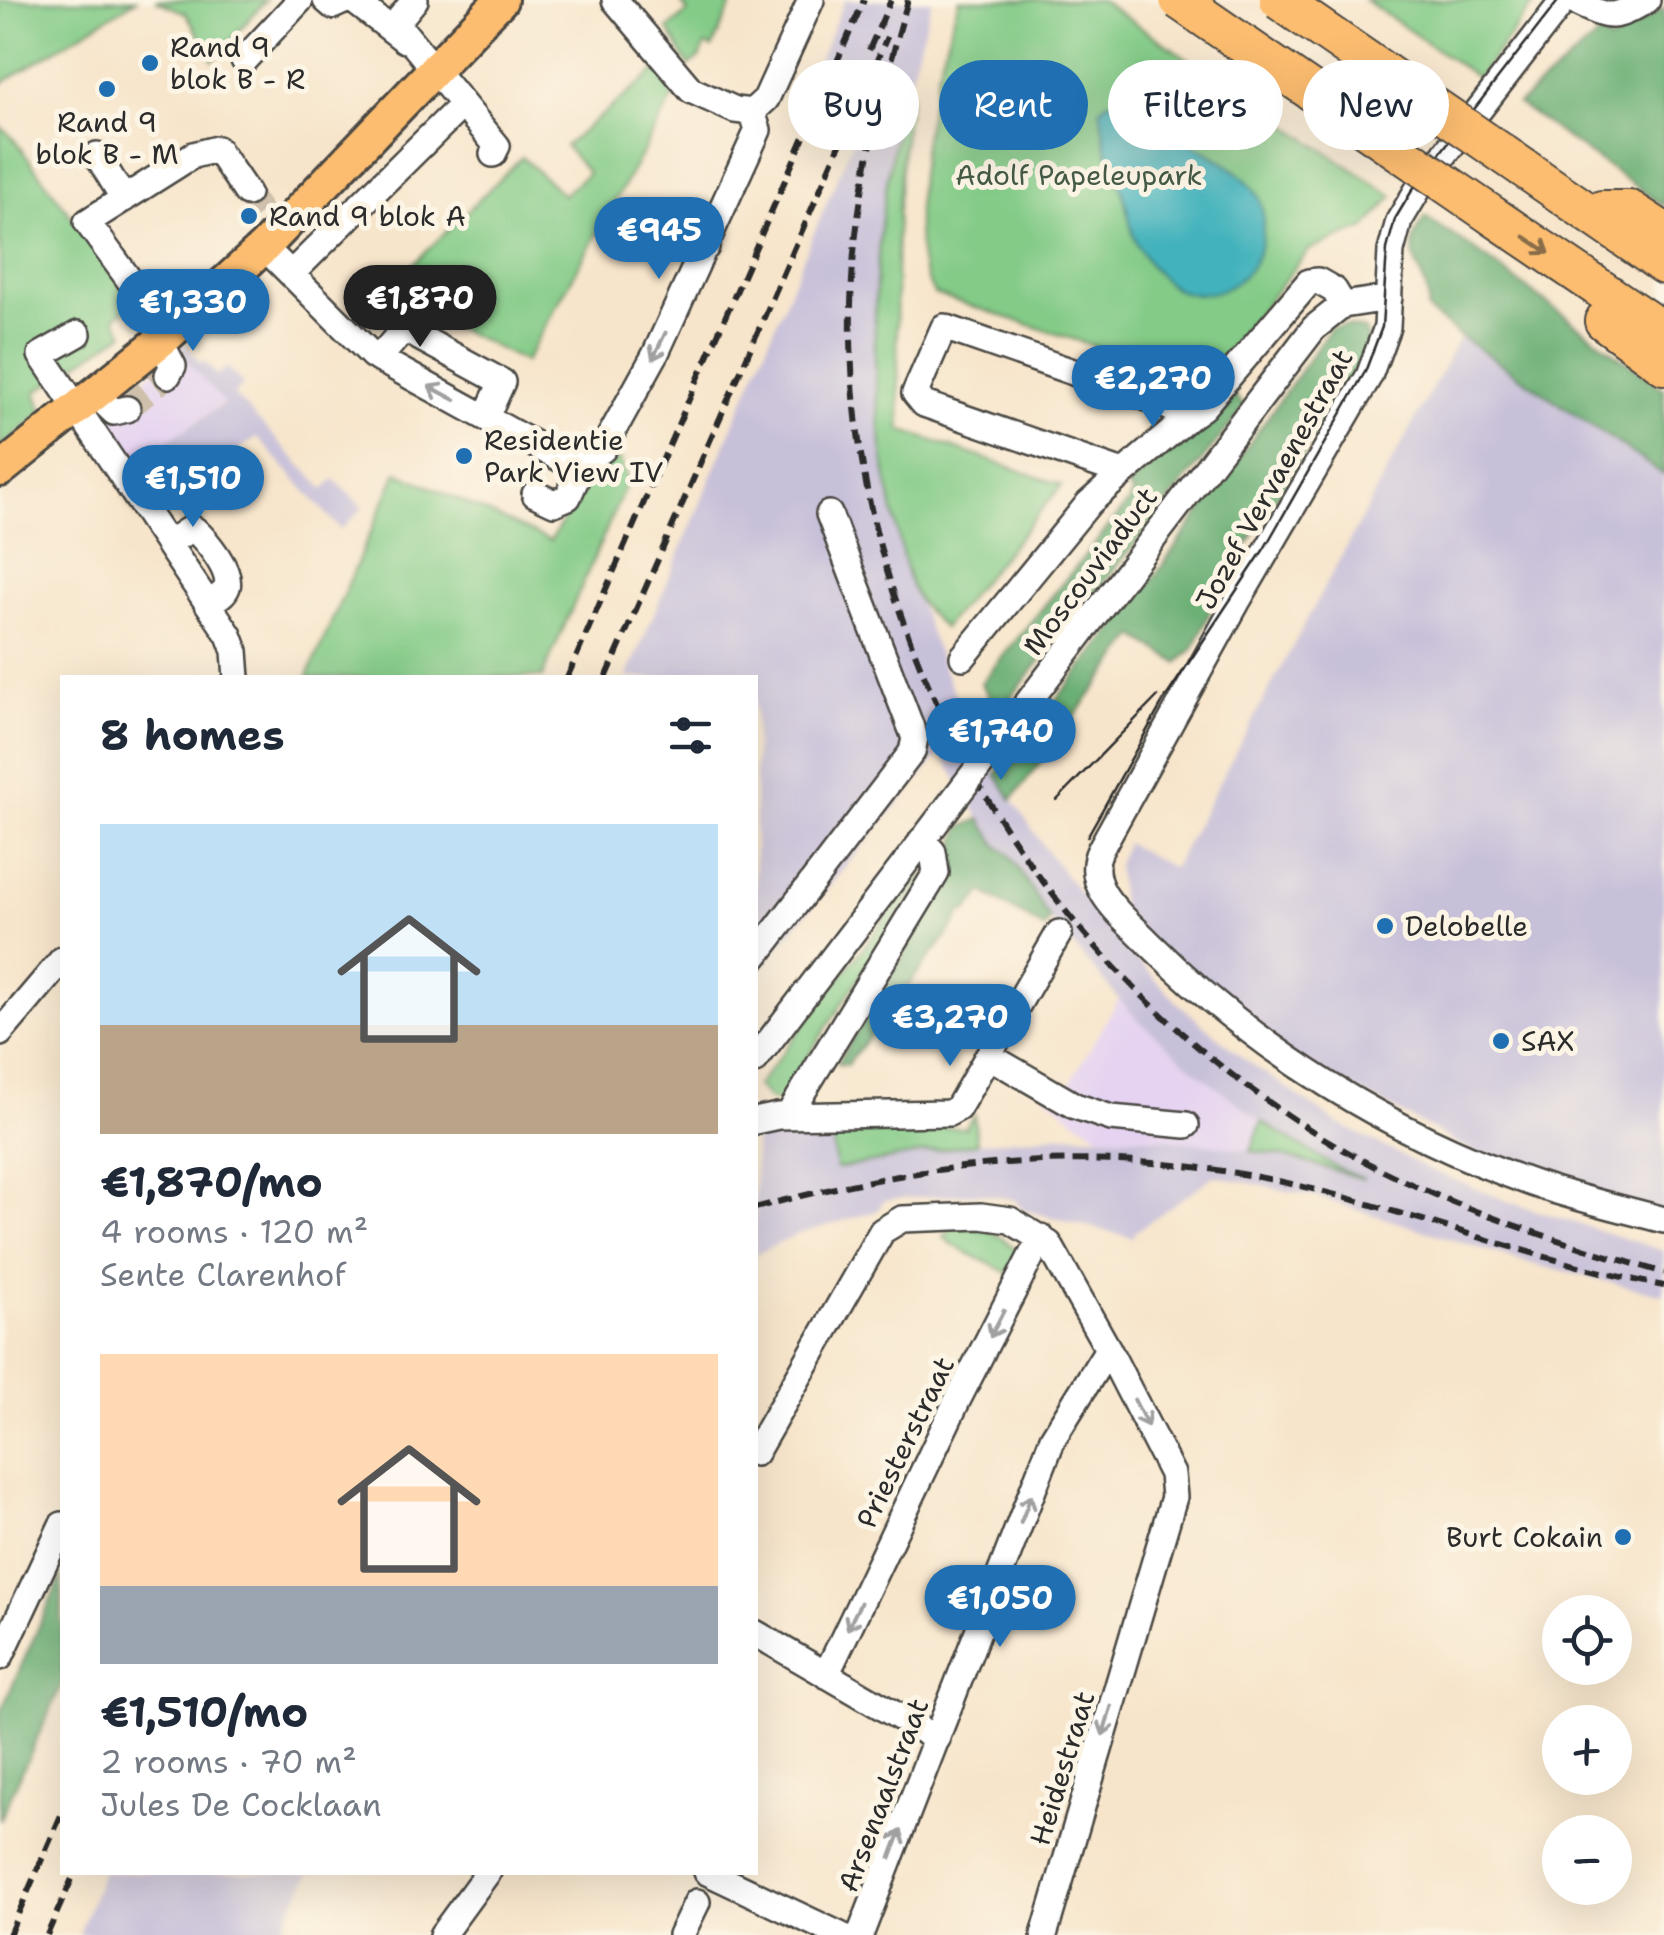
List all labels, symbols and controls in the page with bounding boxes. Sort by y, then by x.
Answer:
place label: Rand 9 blok B - R [170,28,305,98]
marker: Rand 9 blok B - R [139,52,161,74]
chip: Buy [788,60,919,150]
chip: Rent [939,60,1088,150]
chip: Filters [1108,60,1283,150]
chip: New [1303,60,1449,150]
marker: Rand 9 blok B - M [96,78,118,100]
place label: Rand 9 blok B - M [36,103,178,173]
park label: Adolf Papeleupark [955,156,1203,194]
place label: Rand 9 blok A [269,197,466,235]
pin: €945 [600,197,718,282]
marker: Rand 9 blok A [238,205,260,227]
text: €945 [616,208,702,251]
one-way arrow [1522,234,1550,255]
pin: €1,870 [339,265,501,350]
pin: €1,330 [112,269,274,354]
text: €1,870 [366,276,475,319]
text: €1,330 [139,280,247,323]
one-way arrow [648,330,667,360]
street label: Jozef Vervaenestraat [1186,342,1362,616]
pin: €2,270 [1072,345,1234,430]
text: €2,270 [1094,356,1212,399]
one-way arrow [427,383,457,402]
place label: Residentie Park View IV [484,421,663,491]
pin: €1,510 [112,445,274,530]
marker: Residentie Park View IV [453,445,475,467]
text: €1,510 [144,456,242,499]
street label: Moscouviaduct [1014,479,1166,663]
pin: €1,740 [920,698,1082,783]
text: 8 homes [100,707,285,763]
icon: filters [663,708,718,763]
text: €1,740 [948,709,1054,752]
icon: home [319,889,499,1069]
place label: Delobelle [1405,907,1528,945]
marker: Delobelle [1374,915,1396,937]
pin: €3,270 [869,984,1031,1069]
text: €3,270 [891,995,1009,1038]
place label: SAX [1521,1022,1575,1060]
marker: SAX [1490,1030,1512,1052]
text: €1,870/mo [100,1154,323,1210]
text: 4 rooms · 120 m² [100,1210,368,1253]
text: Sente Clarenhof [100,1253,346,1296]
one-way arrow [987,1309,1006,1339]
street label: Priesterstraat [847,1350,963,1534]
one-way arrow [1132,1397,1151,1427]
icon: home [319,1419,499,1599]
one-way arrow [1018,1494,1036,1525]
place label: Burt Cokain [1446,1518,1603,1556]
marker: Burt Cokain [1612,1526,1634,1548]
pin: €1,050 [919,1565,1081,1650]
text: €1,050 [947,1576,1053,1619]
map controls [1542,1595,1632,1905]
button: locate [1542,1595,1632,1685]
one-way arrow [844,1600,863,1630]
text: €1,510/mo [100,1684,308,1740]
street label: Heidestraat [1021,1686,1103,1850]
street label: Arsenaalstraat [829,1693,937,1897]
one-way arrow [1097,1704,1115,1736]
button: + [1542,1705,1632,1795]
text: 2 rooms · 70 m² [100,1740,357,1783]
text: Jules De Cocklaan [100,1783,382,1826]
button: − [1542,1815,1632,1905]
one-way arrow [888,1829,906,1860]

